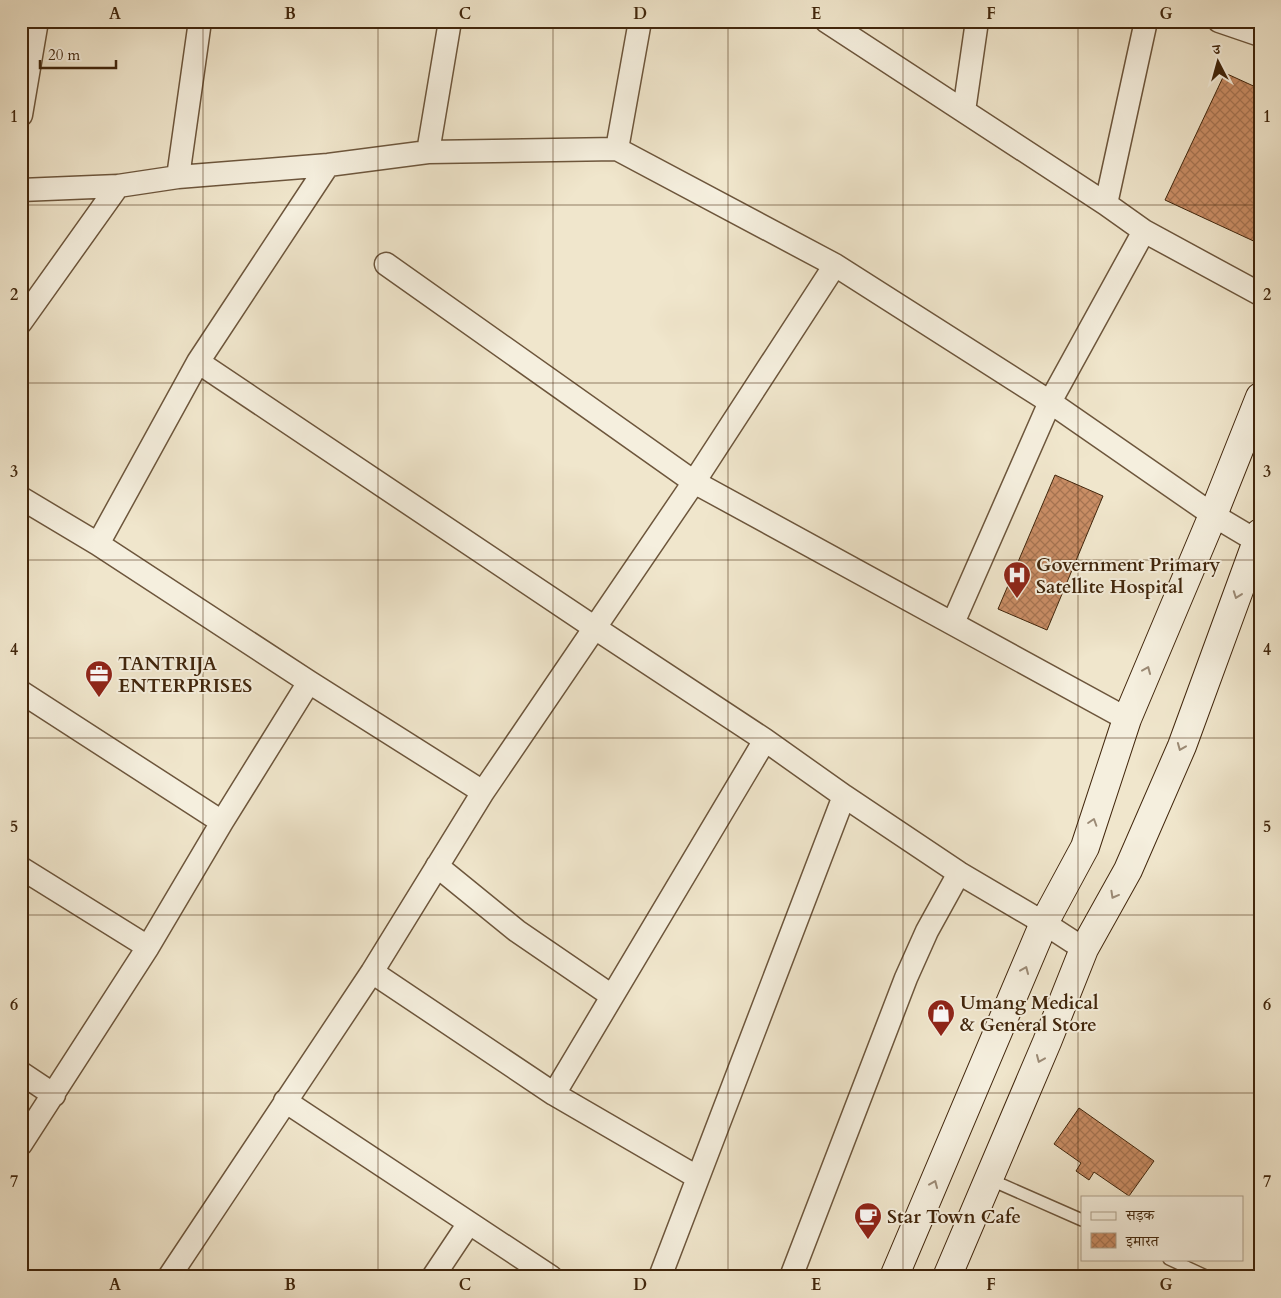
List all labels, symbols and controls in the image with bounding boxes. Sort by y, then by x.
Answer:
text: A [109,3,121,25]
text: B [284,3,296,25]
text: C [459,3,471,25]
text: D [633,3,647,25]
text: E [811,3,821,25]
text: F [986,3,996,25]
text: G [1159,3,1173,25]
scale bar [40,38,116,70]
north arrow [1194,38,1244,88]
text: उ [1211,40,1222,59]
text: 20 m [48,45,80,65]
text: 1 [10,106,18,128]
text: 1 [1263,106,1271,128]
text: 2 [10,284,18,306]
text: 2 [1263,284,1271,306]
text: 3 [10,461,18,483]
text: 3 [1263,461,1271,483]
place label: Government Primary Satellite Hospital [1036,552,1221,600]
hospital icon: Government Primary Satellite Hospital [1002,560,1032,599]
one-way arrow [1233,590,1243,599]
text: 4 [10,639,18,661]
text: 4 [1263,639,1271,661]
place label: TANTRIJA ENTERPRISES [118,651,252,699]
office icon: TANTRIJA ENTERPRISES [84,659,114,698]
one-way arrow [1142,666,1152,674]
one-way arrow [1177,743,1187,751]
text: 5 [10,816,18,838]
text: 5 [1263,816,1271,838]
one-way arrow [1087,819,1097,827]
one-way arrow [1110,890,1120,899]
one-way arrow [1018,966,1029,975]
place label: Umang Medical & General Store [960,990,1099,1038]
text: 6 [10,994,18,1016]
text: 6 [1263,994,1271,1016]
shop icon: Umang Medical & General Store [926,998,956,1037]
one-way arrow [1036,1054,1047,1063]
text: 7 [10,1171,18,1193]
text: 7 [1263,1171,1271,1193]
one-way arrow [927,1180,938,1189]
legend [1081,1196,1244,1260]
cafe icon: Star Town Cafe [853,1201,883,1240]
place label: Star Town Cafe [887,1204,1021,1230]
text: सड़क [1125,1205,1155,1225]
text: इमारत [1125,1231,1160,1251]
text: A [109,1274,121,1296]
text: B [284,1274,296,1296]
text: C [459,1274,471,1296]
text: D [633,1274,647,1296]
text: E [811,1274,821,1296]
text: F [986,1274,996,1296]
text: G [1159,1274,1173,1296]

